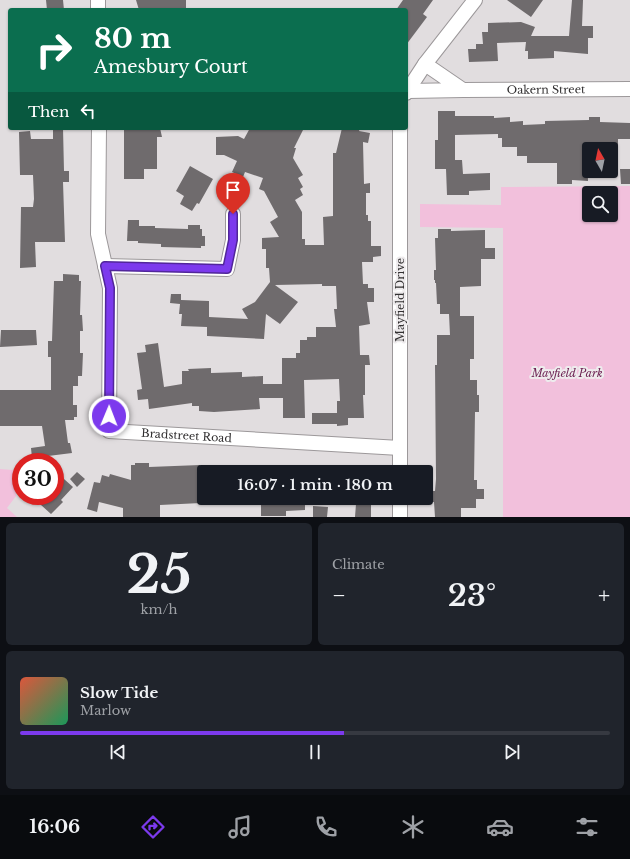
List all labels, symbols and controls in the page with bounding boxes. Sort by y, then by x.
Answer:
text: 80 m [94,21,171,56]
icon: right [28,24,80,76]
text: Amesbury Court [94,56,248,78]
street label: Oakern Street [507,82,586,97]
icon: left [77,100,99,122]
text: Then [28,102,69,121]
north arrow [582,142,618,178]
map controls [582,142,618,222]
pin [216,173,250,214]
icon: arrive [222,179,244,201]
button: search [582,186,618,222]
street label: Mayfield Drive [393,258,407,342]
park label: Mayfield Park [530,366,603,380]
position arrow [88,395,130,437]
street label: Bradstreet Road [141,426,233,445]
speed limit sign: 30 [12,453,64,505]
text: 16:07 · 1 min · 180 m [237,475,393,494]
text: 25 [127,543,191,607]
text: Climate [332,556,385,573]
text: 23° [448,577,496,614]
text: − [332,582,346,609]
text: + [598,582,610,609]
text: km/h [141,601,177,618]
text: Slow Tide [80,683,158,702]
text: Marlow [80,702,131,719]
icon: previous [107,741,129,763]
icon: pause [304,741,326,763]
icon: next [501,741,523,763]
icon: directions [139,813,167,841]
icon: music [226,813,254,841]
icon: phone [312,813,340,841]
icon: climate [399,813,427,841]
icon: car [486,813,514,841]
icon: filters [573,813,601,841]
text: 16:06 [29,816,80,838]

